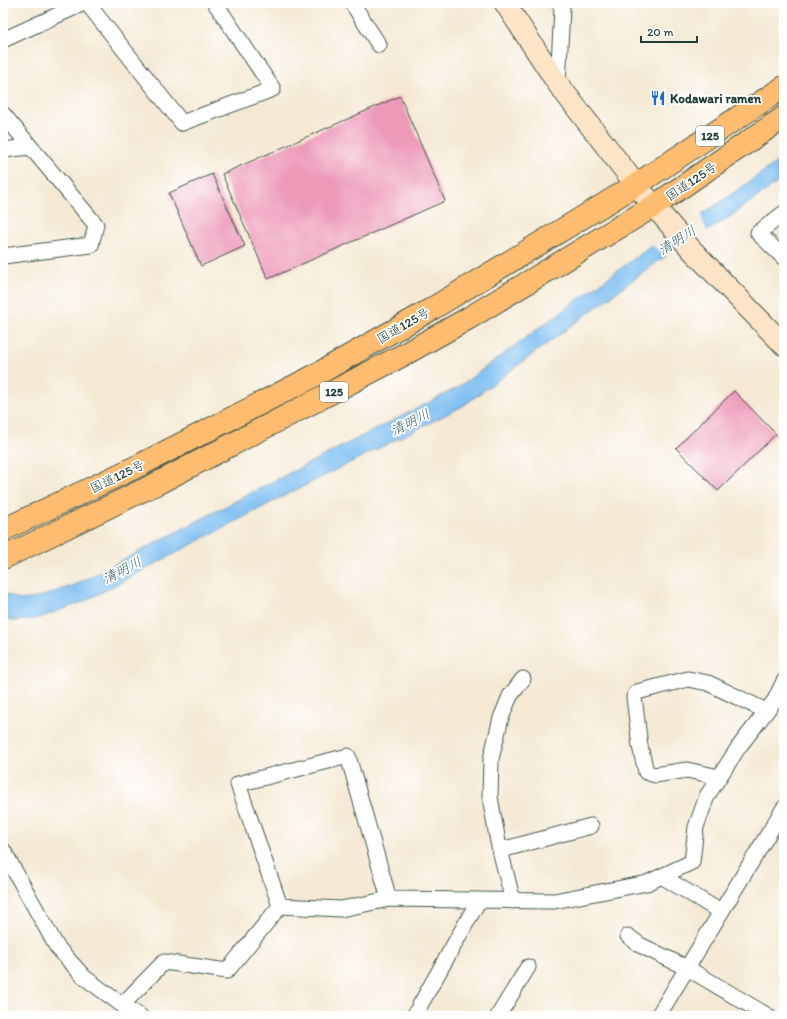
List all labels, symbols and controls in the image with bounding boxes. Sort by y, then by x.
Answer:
scale bar [641,18,697,44]
text: 20 m [647,25,674,39]
restaurant icon: Kodawari ramen [649,89,667,107]
place label: Kodawari ramen [670,91,762,106]
road number: 125 [696,126,724,146]
street label: 国道125号 [663,159,720,204]
water label: 清明川 [655,222,700,259]
street label: 国道125号 [374,304,432,347]
road number: 125 [320,382,348,402]
water label: 清明川 [388,405,433,440]
street label: 国道125号 [88,457,147,496]
water label: 清明川 [100,553,145,588]

